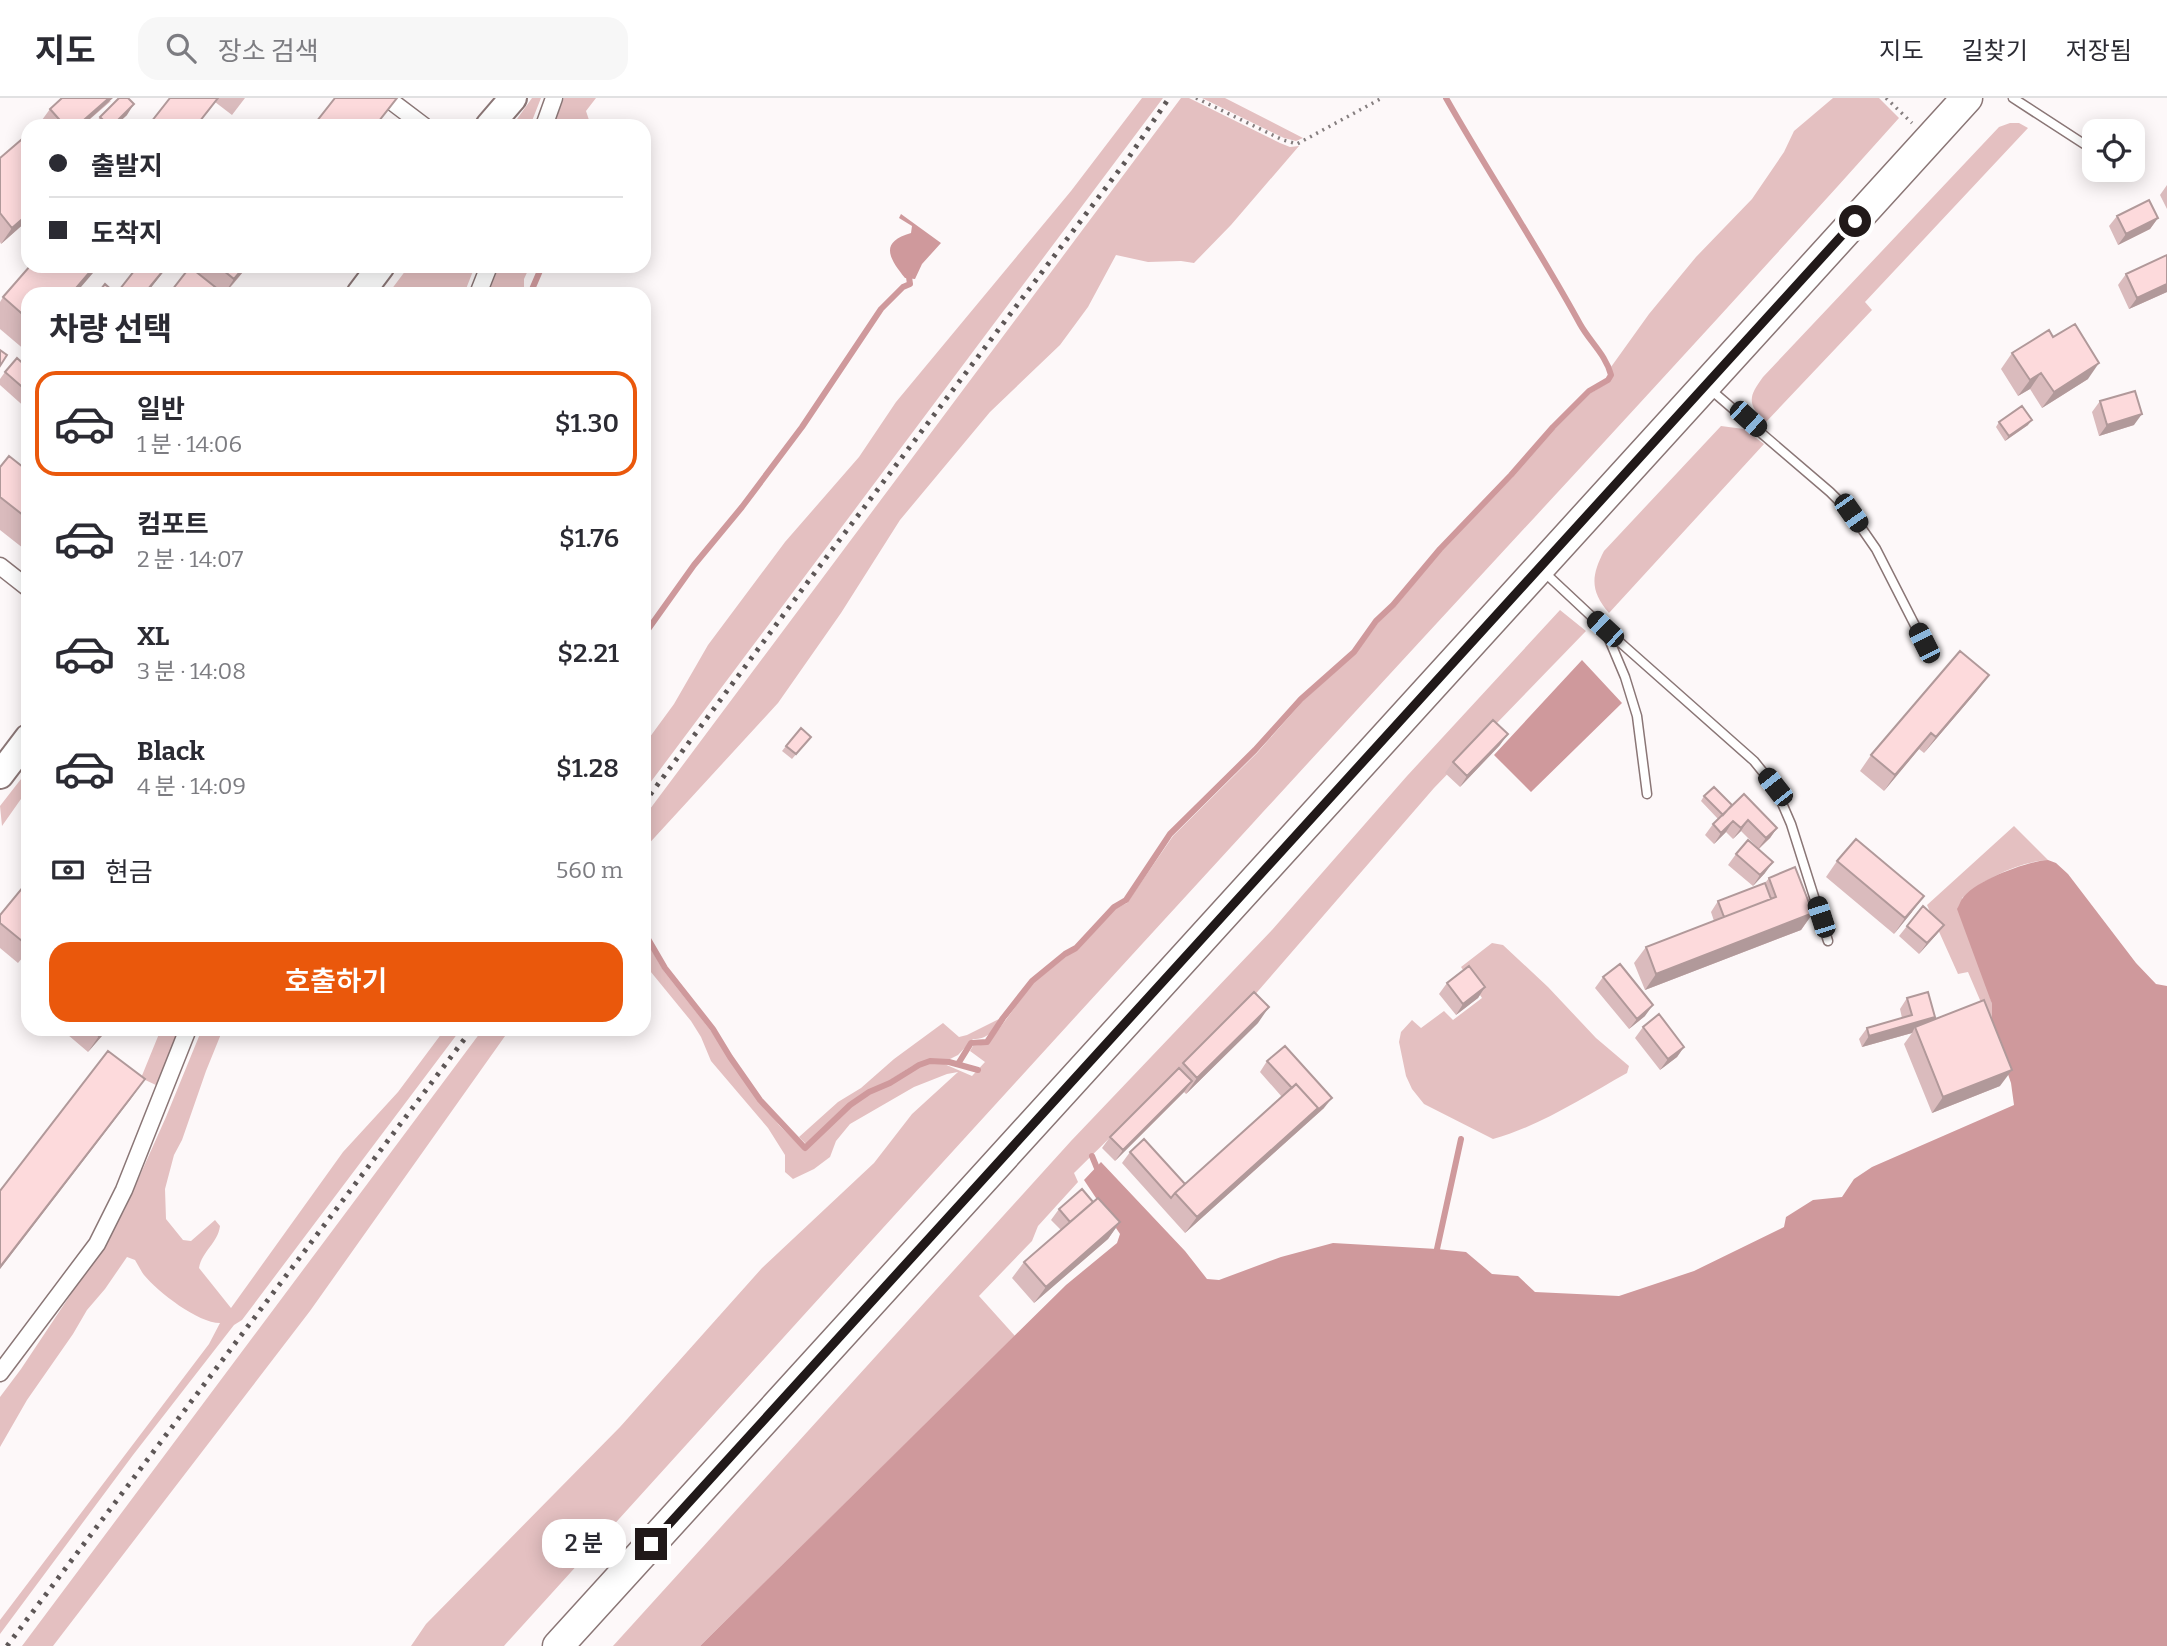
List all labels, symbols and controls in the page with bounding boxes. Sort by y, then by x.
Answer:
search box [138,17,628,80]
icon: search [162,29,200,67]
text: 지도 [35,31,96,71]
text: 장소 검색 [218,36,319,67]
text: 지도 [1879,37,1924,65]
text: 길찾기 [1962,37,2028,65]
text: 저장됨 [2066,37,2132,65]
map controls [2082,119,2145,182]
button: locate [2082,119,2145,182]
text: 출발지 [91,151,163,182]
route start [1839,205,1871,237]
text: 도착지 [91,218,163,249]
text: 차량 선택 [49,310,173,348]
icon: car [53,392,116,455]
text: 일반 [137,394,185,425]
car [1726,397,1771,441]
text: $1.30 [555,408,619,439]
text: 1 분 · 14:06 [137,430,242,458]
car [1831,490,1872,536]
icon: car [53,507,116,570]
text: 컴포트 [137,509,209,540]
text: $1.76 [559,523,619,554]
text: 2 분 · 14:07 [137,545,243,573]
car [1583,607,1628,651]
car [1906,620,1943,666]
text: XL [137,621,169,652]
icon: car [53,622,116,685]
text: $2.21 [557,638,619,669]
text: 3 분 · 14:08 [137,657,246,685]
text: Black [137,736,205,767]
icon: car [53,737,116,800]
text: $1.28 [556,753,619,784]
car [1754,764,1797,810]
text: 4 분 · 14:09 [137,772,246,800]
icon: cash [49,851,87,889]
text: 560 m [556,856,623,884]
text: 현금 [105,857,153,888]
car [1805,894,1838,940]
button: 호출하기 [49,942,623,1022]
callout: 2 분 [542,1520,626,1568]
route end [635,1528,667,1560]
text: 2 분 [565,1529,603,1557]

